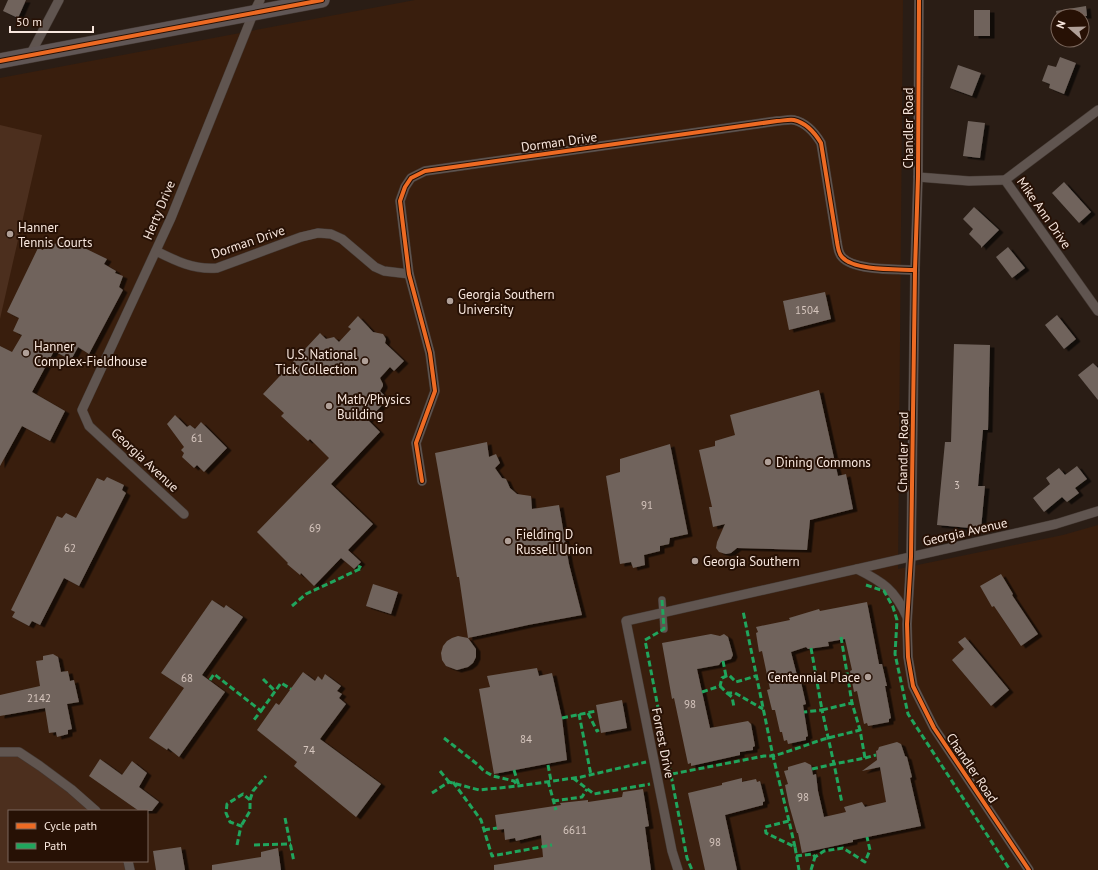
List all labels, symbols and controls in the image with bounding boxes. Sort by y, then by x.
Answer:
scale bar [10,8,93,34]
north arrow [1050,8,1090,48]
text: 50 m [16,14,42,29]
text: N [1053,19,1068,30]
street label: Chandler Road [900,88,917,168]
street label: Dorman Drive [520,128,598,156]
street label: Mike Ann Drive [1013,174,1075,252]
street label: Herty Drive [139,178,179,242]
place label: Hanner Tennis Courts [18,219,92,251]
street label: Dorman Drive [209,221,287,263]
marker: Hanner Tennis Courts [5,229,15,239]
place label: Georgia Southern University [458,286,555,318]
marker: Georgia Southern University [445,296,455,306]
house number: 1504 [795,303,819,317]
place label: Hanner Complex-Fieldhouse [34,338,147,370]
place label: U.S. National Tick Collection [275,346,357,378]
marker: Hanner Complex-Fieldhouse [21,348,31,358]
marker: U.S. National Tick Collection [360,356,370,366]
place label: Math/Physics Building [337,391,411,423]
marker: Math/Physics Building [324,401,334,411]
street label: Chandler Road [894,411,912,493]
street label: Georgia Avenue [108,424,182,496]
house number: 61 [191,431,203,445]
place label: Dining Commons [776,454,871,471]
marker: Dining Commons [763,457,773,467]
house number: 3 [954,478,960,492]
house number: 91 [641,498,653,512]
street label: Georgia Avenue [921,514,1009,550]
house number: 69 [309,521,321,535]
place label: Fielding D Russell Union [516,526,592,558]
marker: Fielding D Russell Union [503,536,513,546]
house number: 62 [64,541,76,555]
place label: Georgia Southern [703,553,800,570]
marker: Georgia Southern [690,556,700,566]
place label: Centennial Place [767,669,860,686]
house number: 68 [181,671,193,685]
marker: Centennial Place [863,672,873,682]
house number: 2142 [27,691,51,705]
house number: 98 [684,697,696,711]
street label: Forrest Drive [648,706,678,780]
street label: Chandler Road [942,730,1002,806]
house number: 84 [520,732,532,746]
house number: 74 [303,743,315,757]
house number: 98 [797,790,809,804]
legend [8,810,148,862]
text: Cycle path [44,818,97,833]
house number: 6611 [563,823,587,837]
house number: 98 [709,835,721,849]
text: Path [44,838,67,853]

